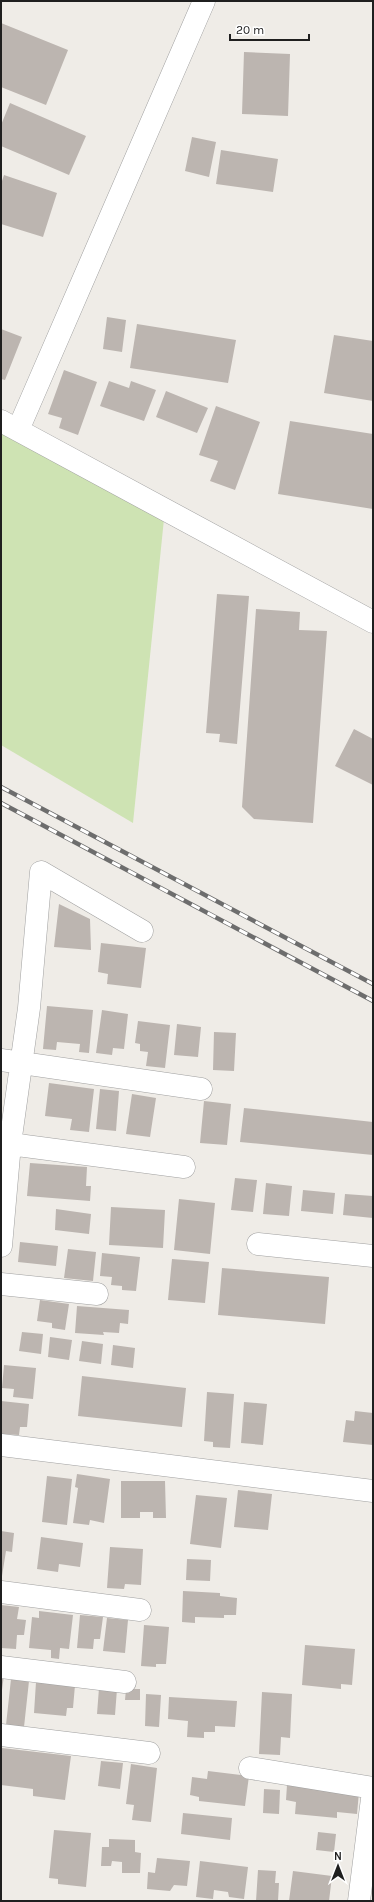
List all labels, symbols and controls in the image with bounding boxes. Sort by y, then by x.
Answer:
scale bar [230,16,309,42]
text: 20 m [236,23,264,37]
north arrow [318,1846,358,1886]
text: N [334,1850,342,1863]

